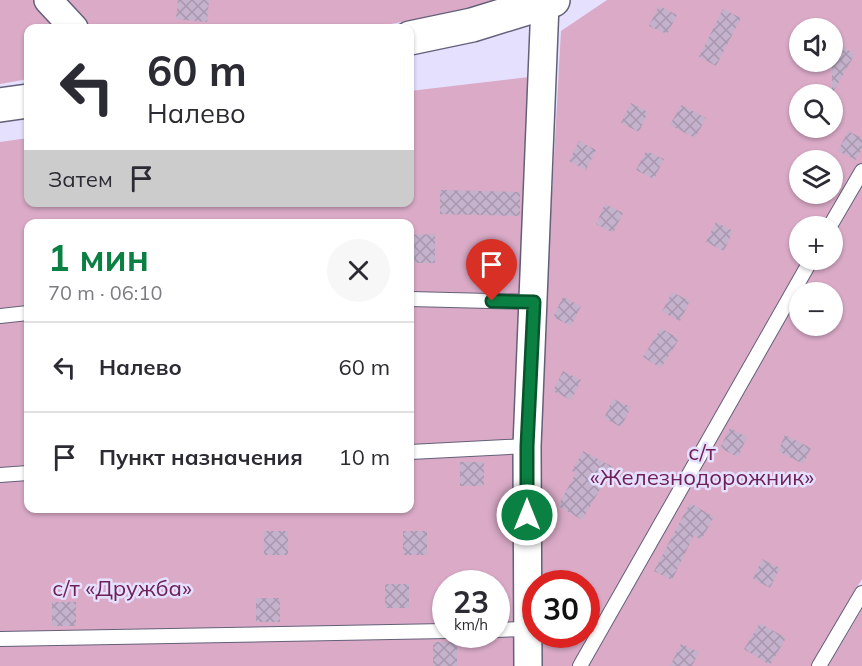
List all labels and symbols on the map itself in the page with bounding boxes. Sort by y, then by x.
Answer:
pin [466,239,517,301]
park label: с/т «Железнодорожник» [590,438,814,491]
position arrow [495,483,559,547]
speed limit sign: 30 [522,570,600,648]
park label: с/т «Дружба» [52,574,192,602]

